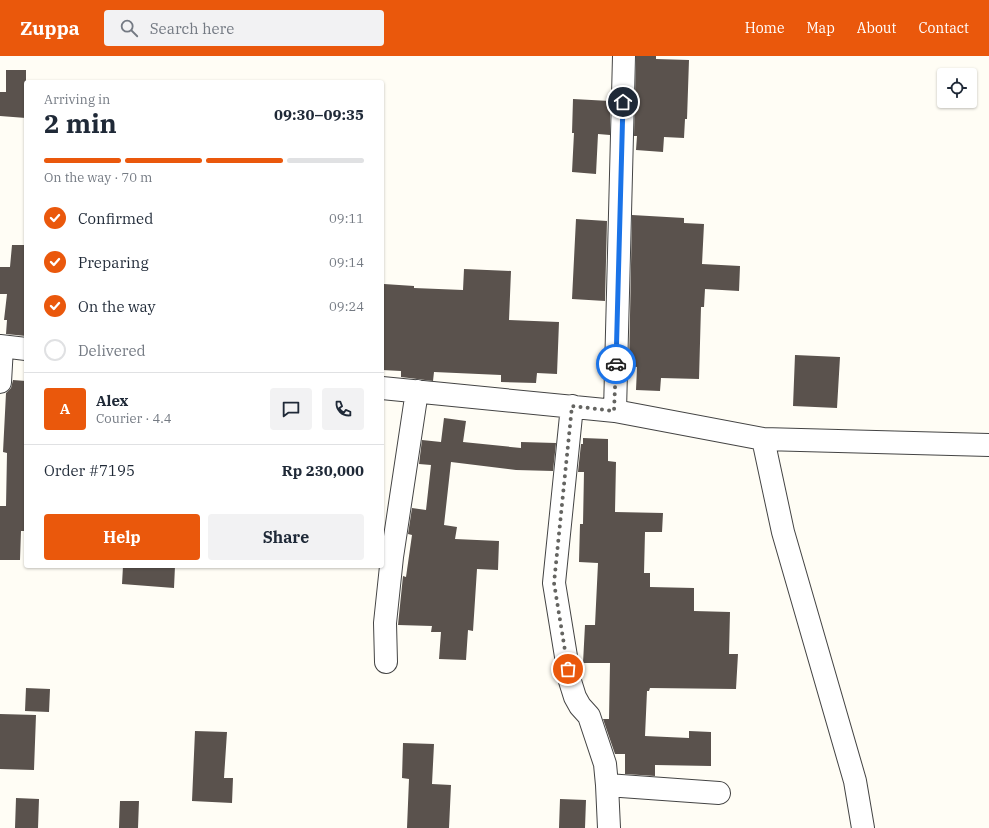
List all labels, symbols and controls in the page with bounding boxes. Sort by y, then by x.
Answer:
search box [104,10,384,46]
text: Zuppa [20,16,80,40]
icon: search [118,17,140,39]
text: Search here [150,19,234,38]
text: Home [745,19,784,37]
text: Map [806,19,835,37]
text: About [857,19,896,37]
text: Contact [918,19,969,37]
map controls [937,68,977,108]
button: locate [937,68,977,108]
pin [606,85,640,119]
text: Arriving in [44,91,110,108]
icon: home [612,91,634,113]
text: 09:30–09:35 [274,105,364,124]
text: 2 min [44,106,117,140]
text: On the way · 70 m [44,169,152,186]
icon: check [44,207,66,229]
text: Confirmed [78,209,153,228]
text: 09:11 [329,210,364,227]
icon: check [44,251,66,273]
text: Preparing [78,253,149,272]
text: 09:14 [329,254,364,271]
icon: check [44,295,66,317]
text: On the way [78,297,156,316]
text: 09:24 [329,298,364,315]
text: Delivered [78,341,146,360]
courier [596,344,636,384]
icon: car [605,353,627,375]
button: chat [270,388,312,430]
button: phone [322,388,364,430]
text: Alex [96,391,128,410]
text: A [60,399,70,418]
text: Courier · 4.4 [96,410,172,427]
text: Order #7195 [44,461,135,480]
text: Rp 230,000 [282,461,364,480]
button: Help [44,514,200,560]
button: Share [208,514,364,560]
pin [551,652,585,686]
icon: bag [557,658,579,680]

